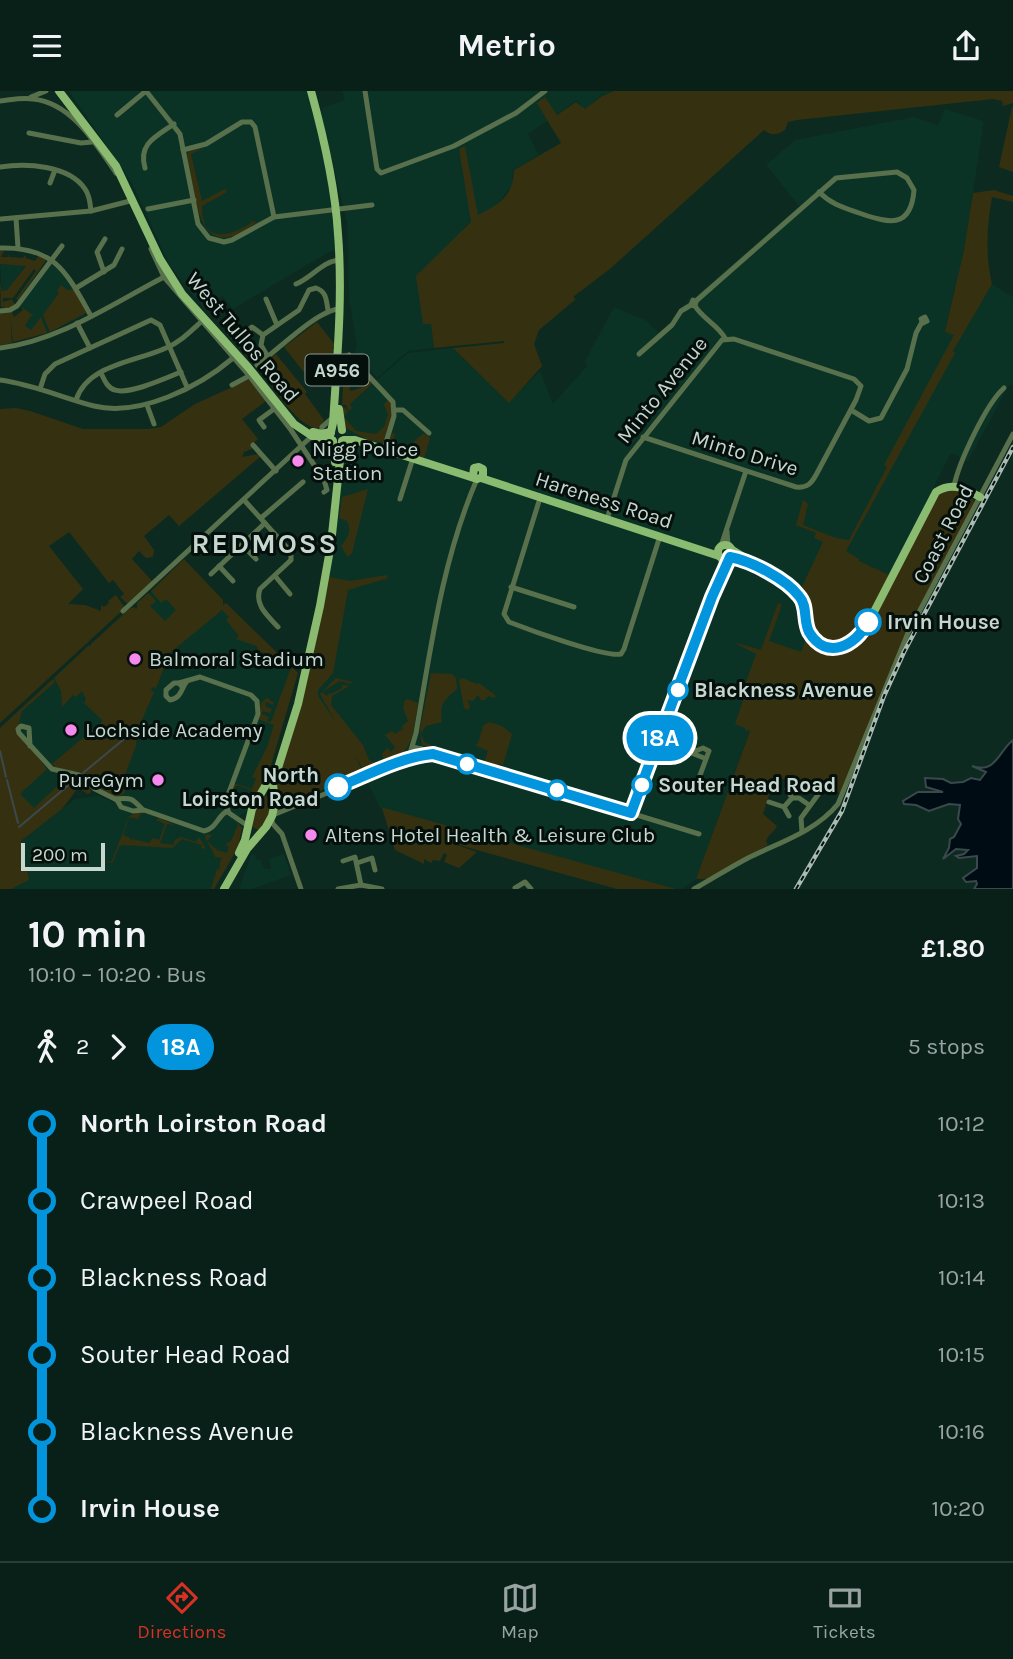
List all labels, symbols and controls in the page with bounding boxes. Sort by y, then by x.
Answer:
icon: menu [28,27,66,65]
text: Metrio [457,27,556,64]
icon: share [947,27,985,65]
street label: West Tullos Road [182,267,304,407]
street label: Minto Avenue [612,332,712,448]
road number: A956 [306,355,368,385]
street label: Minto Drive [689,425,801,481]
place label: Nigg Police Station [312,437,418,485]
marker: Nigg Police Station [290,453,306,469]
street label: Hareness Road [532,467,676,533]
street label: Coast Road [908,480,978,588]
district label: REDMOSS [192,527,338,560]
marker: Irvin House [855,609,881,635]
place label: Irvin House [887,610,1000,634]
place label: Balmoral Stadium [149,647,324,671]
marker: Balmoral Stadium [127,651,143,667]
place label: Blackness Avenue [694,678,874,702]
marker: Blackness Avenue [668,680,688,700]
line badge: 18A [620,715,700,761]
place label: Lochside Academy [85,718,263,742]
marker: Lochside Academy [63,722,79,738]
text: 18A [640,724,680,752]
unlabelled marker [457,754,477,774]
place label: North Loirston Road [181,763,319,811]
place label: PureGym [58,768,144,792]
marker: PureGym [150,772,166,788]
place label: Souter Head Road [658,773,836,797]
marker: North Loirston Road [325,774,351,800]
marker: Souter Head Road [632,775,652,795]
unlabelled marker [547,780,567,800]
place label: Altens Hotel Health & Leisure Club [325,823,655,847]
marker: Altens Hotel Health & Leisure Club [303,827,319,843]
scale bar [21,840,105,872]
text: 200 m [32,844,88,866]
text: 10 min [28,912,147,957]
text: £1.80 [921,933,985,964]
text: 10:10 – 10:20 · Bus [28,961,206,988]
icon: walk [28,1028,66,1066]
icon: forward [99,1028,137,1066]
text: 2 [76,1033,89,1060]
text: 18A [161,1033,200,1061]
text: 5 stops [908,1033,985,1060]
text: North Loirston Road [80,1108,327,1139]
text: 10:12 [938,1110,985,1137]
text: Crawpeel Road [80,1185,254,1216]
text: 10:13 [937,1187,985,1214]
text: Blackness Road [80,1262,268,1293]
text: 10:14 [938,1264,985,1291]
text: Souter Head Road [80,1339,291,1370]
text: 10:15 [938,1341,985,1368]
text: Blackness Avenue [80,1416,294,1447]
text: 10:16 [938,1418,985,1445]
text: Irvin House [80,1493,220,1524]
text: 10:20 [931,1495,985,1522]
tab: Directions [137,1579,226,1643]
tab: Map [501,1579,539,1643]
tab: Tickets [813,1579,876,1643]

